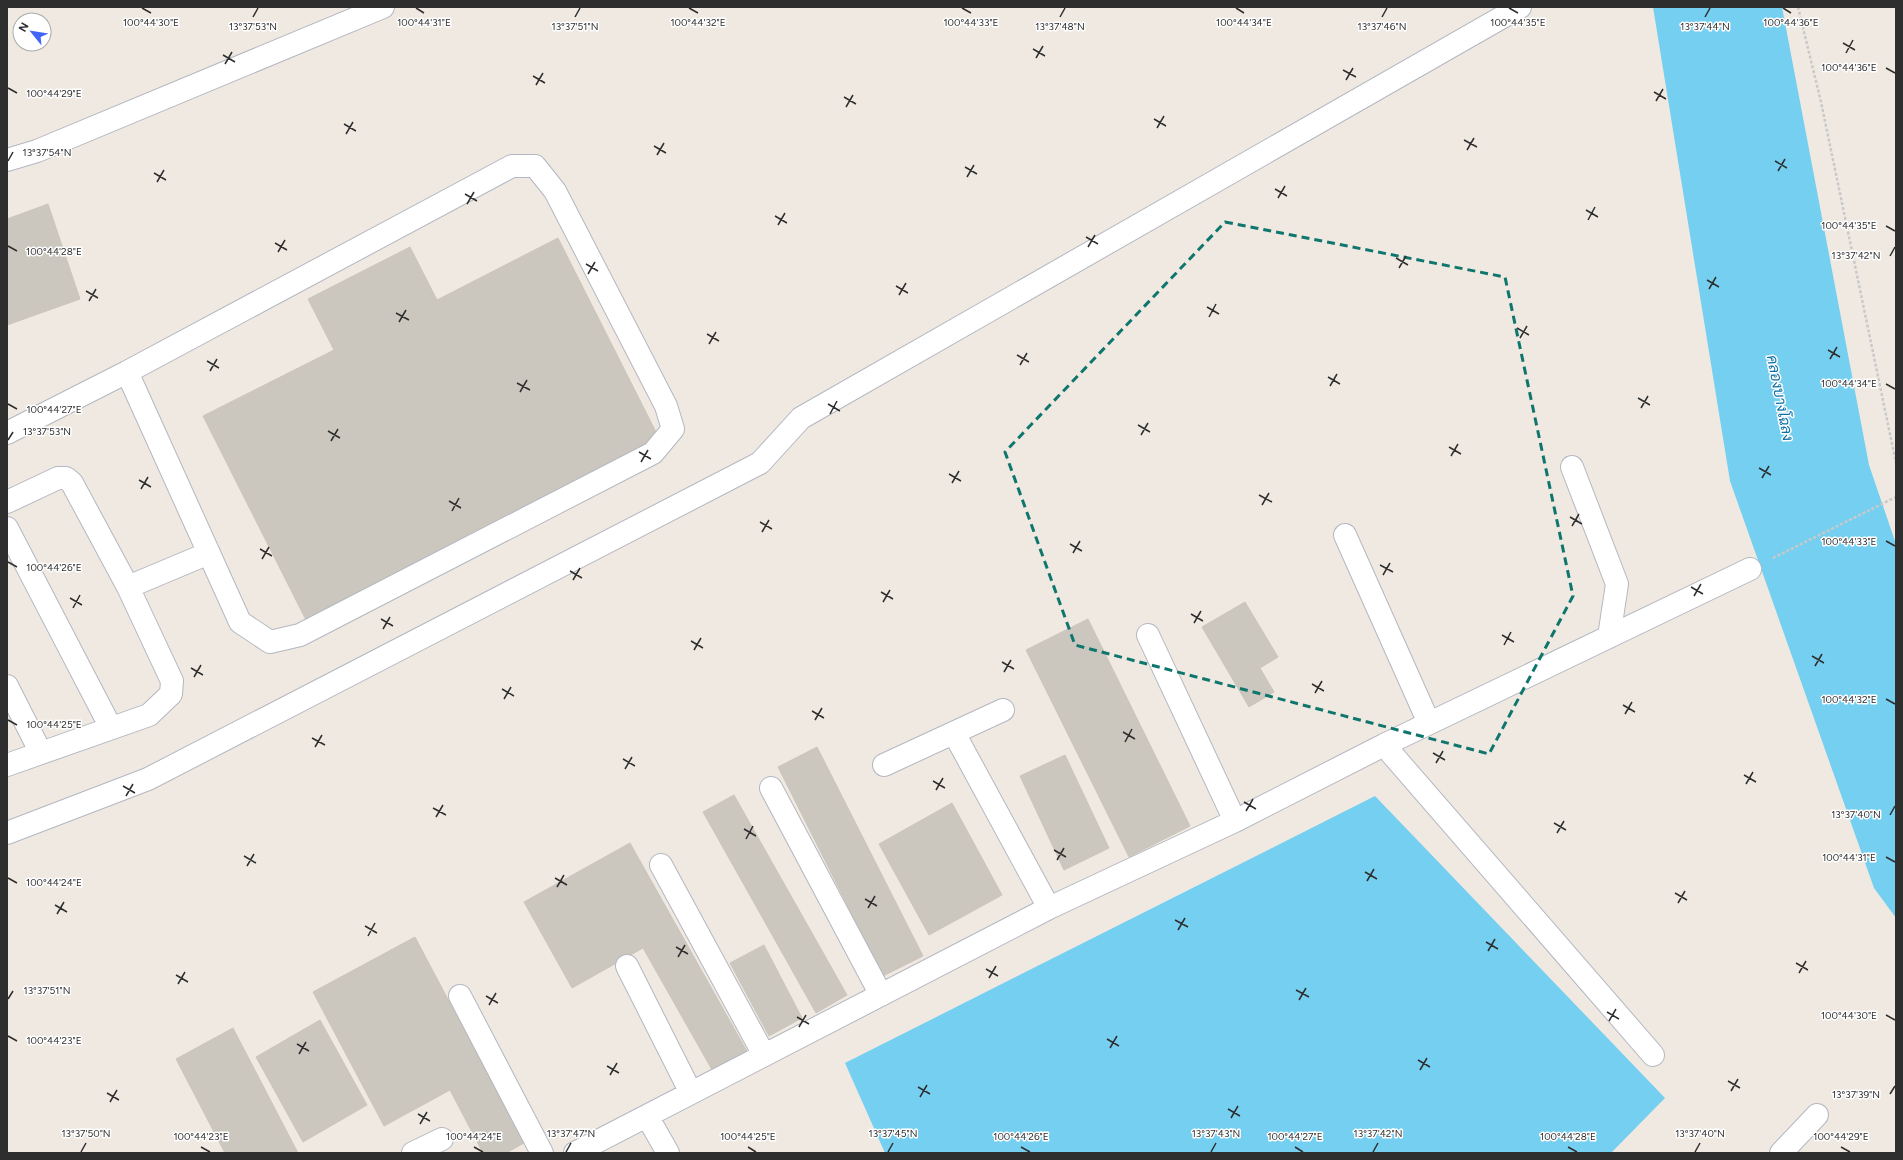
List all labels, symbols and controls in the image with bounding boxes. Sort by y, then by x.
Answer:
north arrow [12,12,52,52]
text: 100°44'30"E [123,16,179,29]
text: 100°44'31"E [397,16,451,29]
text: 100°44'32"E [670,16,726,29]
text: 100°44'33"E [943,16,999,29]
text: 100°44'34"E [1216,16,1272,29]
text: 100°44'35"E [1490,16,1546,29]
text: 100°44'36"E [1763,16,1819,29]
text: N [16,20,32,34]
text: 13°37'53"N [229,20,277,33]
text: 13°37'51"N [552,20,598,33]
text: 13°37'48"N [1035,20,1085,33]
text: 13°37'46"N [1358,20,1406,33]
text: 13°37'44"N [1680,20,1730,33]
text: 100°44'36"E [1821,61,1877,74]
text: 100°44'29"E [26,87,82,100]
text: 13°37'54"N [23,146,71,159]
text: 100°44'35"E [1821,219,1877,232]
text: 100°44'28"E [26,245,82,258]
text: 13°37'42"N [1832,249,1880,262]
water label: คลองบางโฉลง [1763,353,1798,443]
text: 100°44'34"E [1821,377,1877,390]
text: 100°44'27"E [26,403,82,416]
text: 13°37'53"N [23,425,71,438]
text: 100°44'33"E [1821,535,1877,548]
text: 100°44'26"E [26,561,82,574]
text: 100°44'32"E [1821,693,1877,706]
text: 100°44'25"E [26,718,82,731]
text: 13°37'40"N [1831,808,1881,821]
text: 100°44'31"E [1822,851,1876,864]
text: 100°44'24"E [26,876,82,889]
text: 13°37'51"N [24,984,70,997]
text: 100°44'30"E [1821,1009,1877,1022]
text: 100°44'23"E [26,1034,82,1047]
text: 13°37'39"N [1832,1088,1880,1101]
text: 13°37'50"N [61,1127,111,1140]
text: 13°37'47"N [547,1127,595,1140]
text: 13°37'45"N [869,1127,917,1140]
text: 13°37'43"N [1192,1127,1240,1140]
text: 13°37'42"N [1354,1127,1402,1140]
text: 13°37'40"N [1675,1127,1725,1140]
text: 100°44'23"E [173,1130,229,1143]
text: 100°44'24"E [446,1130,502,1143]
text: 100°44'25"E [720,1130,776,1143]
text: 100°44'26"E [993,1130,1049,1143]
text: 100°44'27"E [1267,1130,1323,1143]
text: 100°44'28"E [1540,1130,1596,1143]
text: 100°44'29"E [1813,1130,1869,1143]

